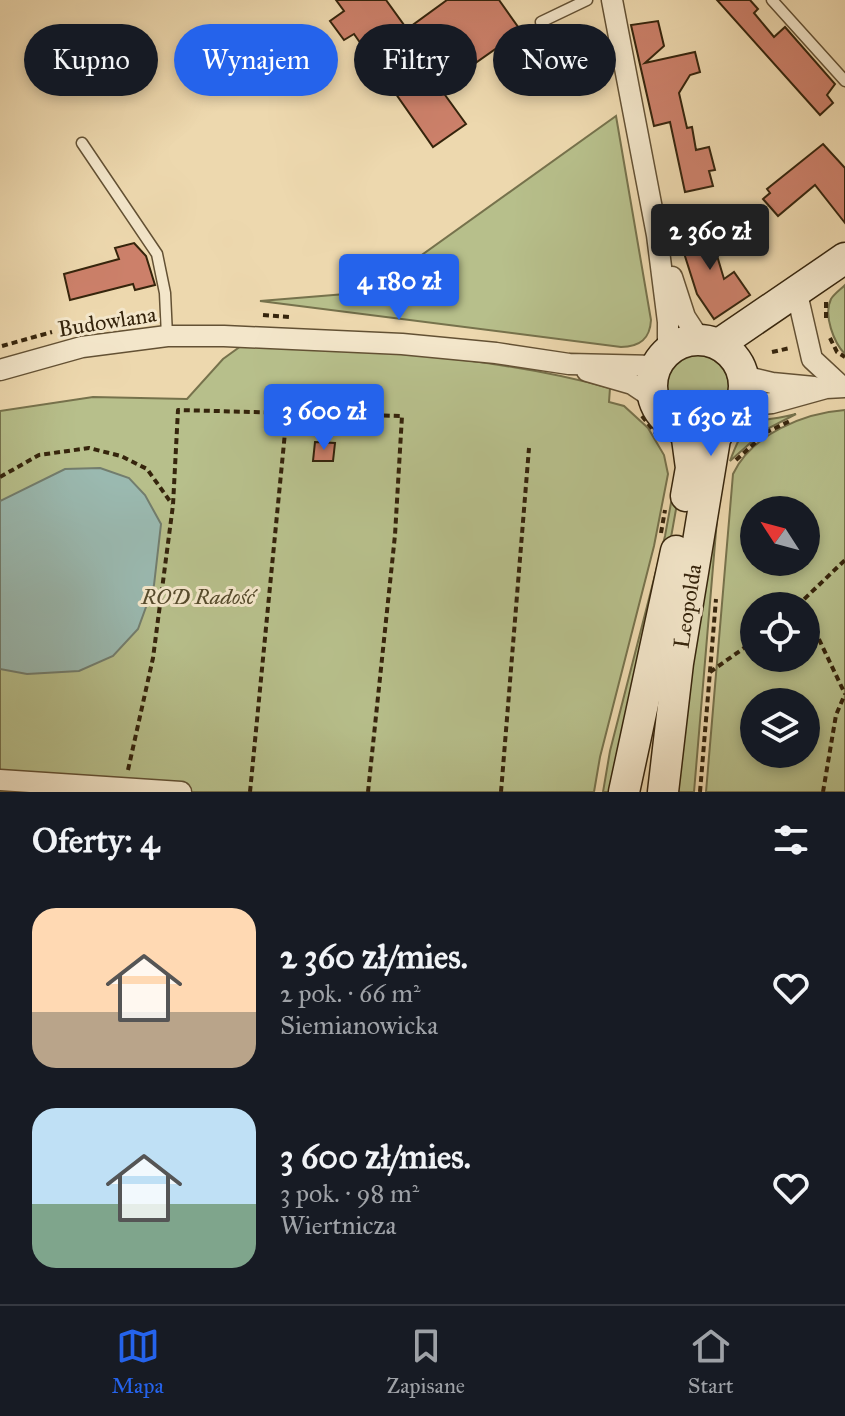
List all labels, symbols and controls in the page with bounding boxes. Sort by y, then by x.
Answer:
chip: Kupno [24,24,158,96]
chip: Wynajem [174,24,338,96]
chip: Filtry [354,24,477,96]
chip: Nowe [493,24,616,96]
pin: 2 360 zł [627,204,793,272]
text: 2 360 zł [669,214,751,246]
pin: 4 180 zł [316,254,482,322]
text: 4 180 zł [357,264,441,296]
street label: Budowlana [56,300,159,343]
pin: 3 600 zł [241,384,407,452]
pin: 1 630 zł [628,390,794,458]
text: 3 600 zł [282,394,366,426]
text: 1 630 zł [671,400,751,432]
north arrow [740,496,820,576]
map controls [740,496,820,768]
street label: Leopolda [668,561,708,650]
park label: ROD Radość [140,583,259,610]
button: locate [740,592,820,672]
button: layers [740,688,820,768]
icon: filters [769,818,813,862]
text: Oferty: 4 [32,820,159,861]
text: 2 360 zł/mies. [280,936,468,977]
icon: home [96,940,192,1036]
icon: heart [769,966,813,1010]
text: 2 pok. · 66 m² [280,977,421,1009]
text: Siemianowicka [280,1009,438,1041]
text: 3 600 zł/mies. [280,1136,471,1177]
icon: home [96,1140,192,1236]
icon: heart [769,1166,813,1210]
text: 3 pok. · 98 m² [280,1177,419,1209]
text: Wiertnicza [280,1209,397,1241]
tab: Mapa [111,1324,164,1399]
tab: Zapisane [387,1324,465,1399]
tab: Start [688,1324,734,1399]

